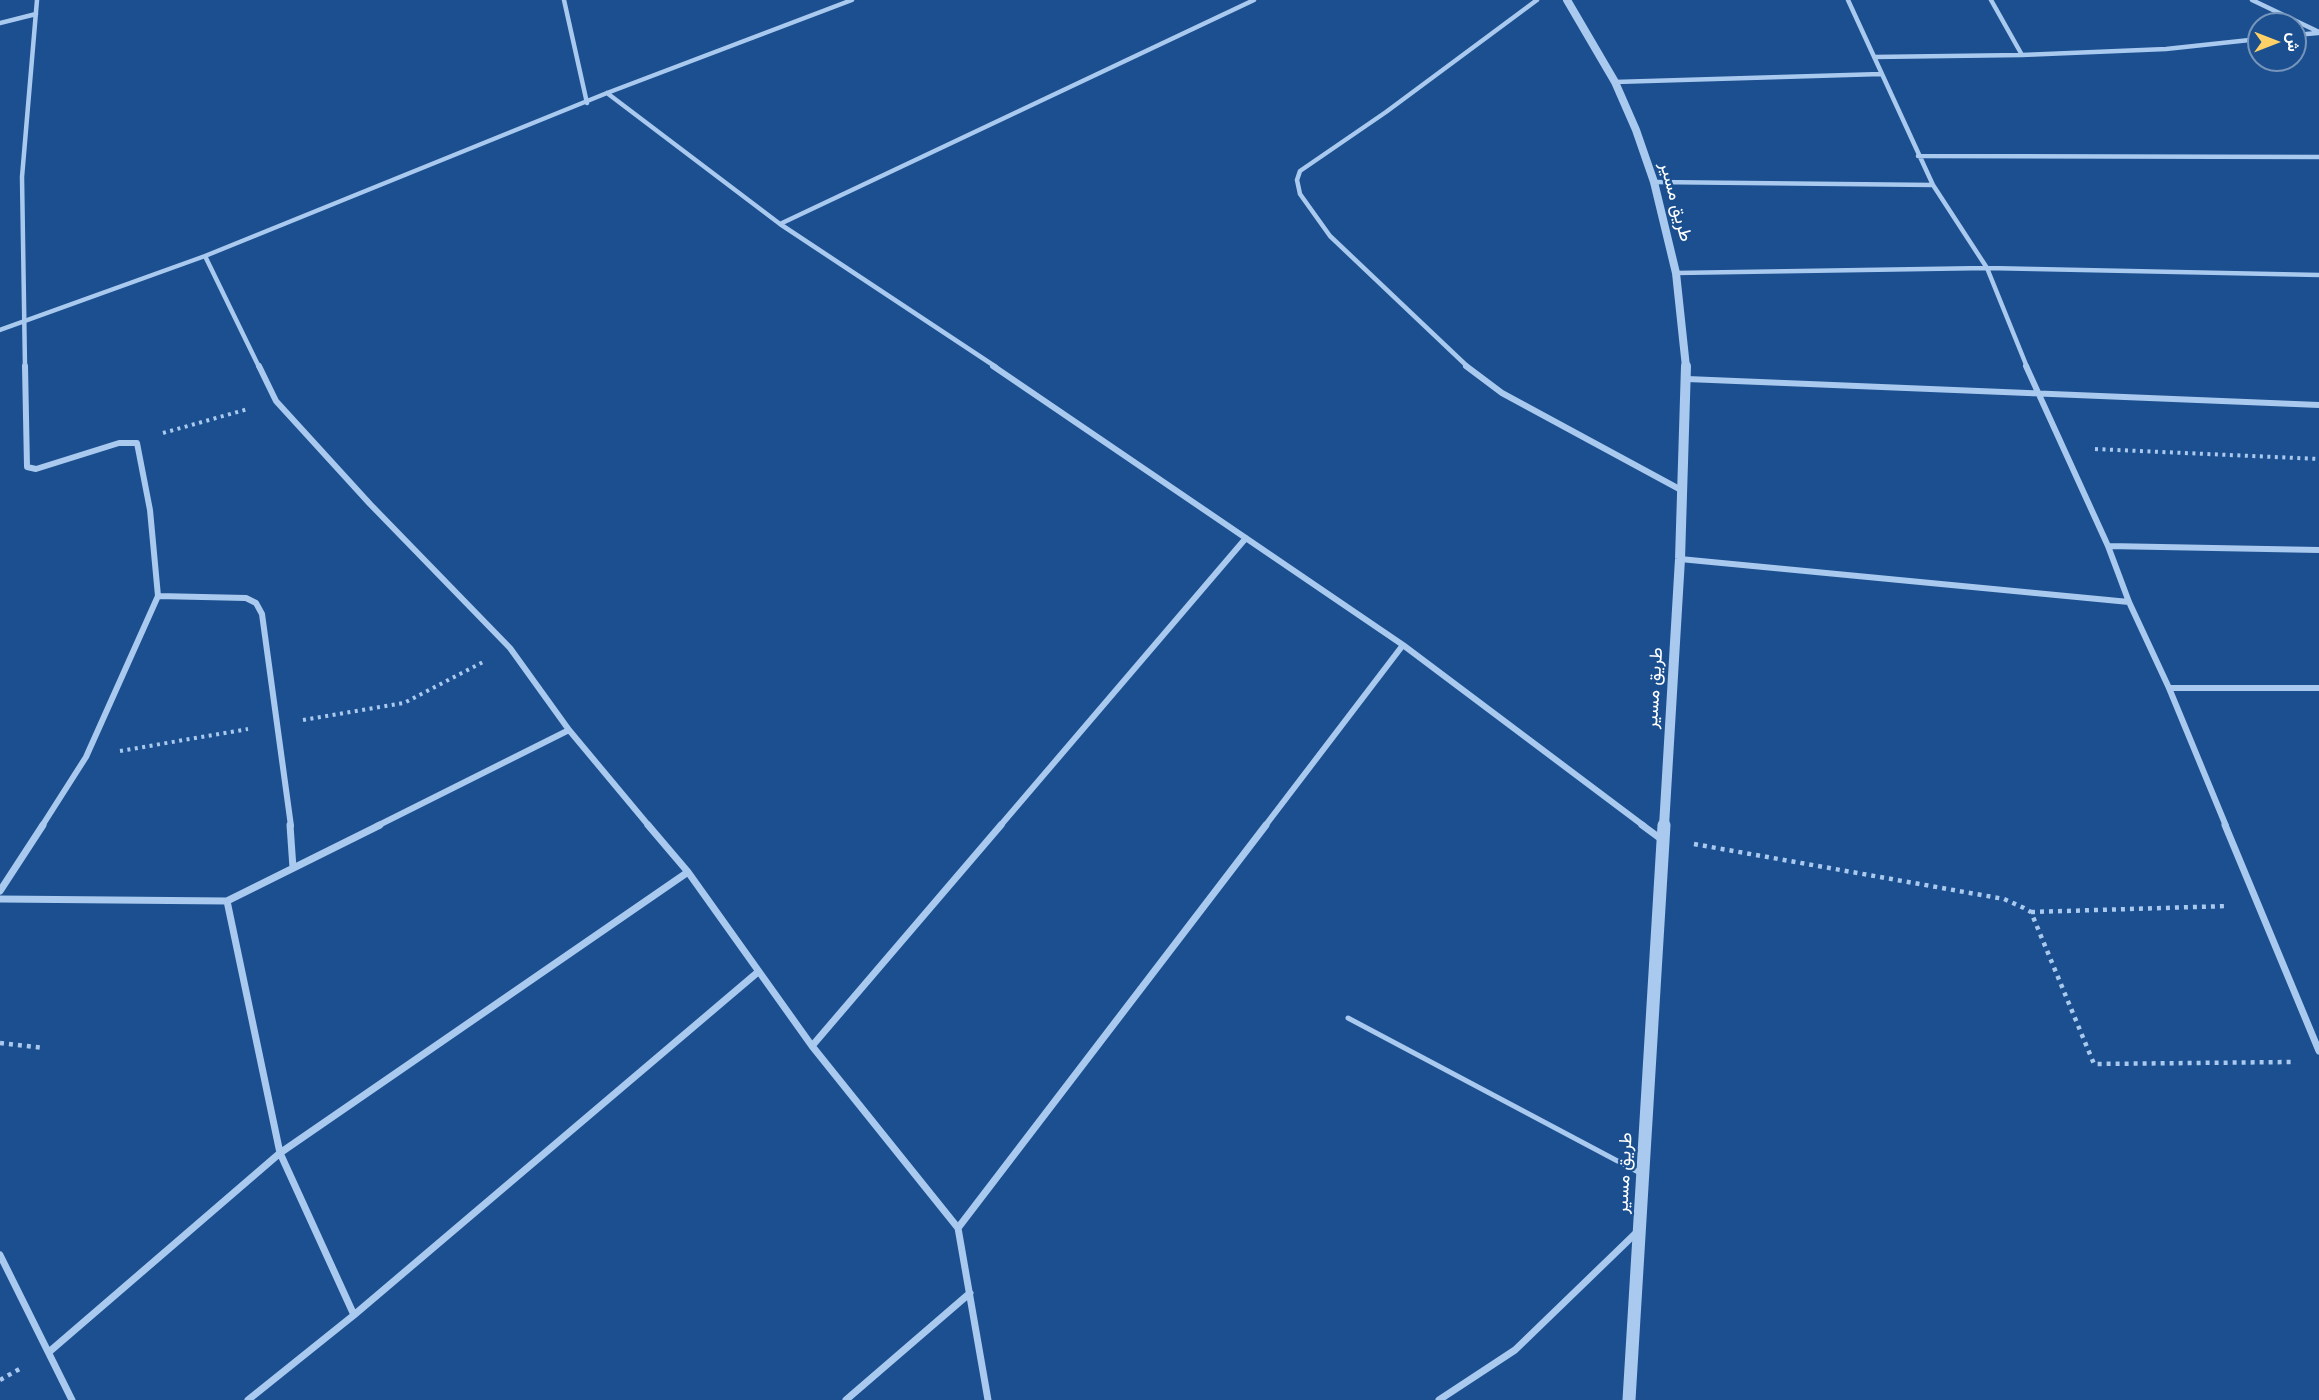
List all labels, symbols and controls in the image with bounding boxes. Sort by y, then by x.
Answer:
north arrow [2247,12,2307,72]
text: ش [2284,32,2303,52]
street label: طريق مسير [1654,160,1696,244]
street label: طريق مسير [1641,647,1669,729]
street label: طريق مسير [1612,1132,1638,1214]

